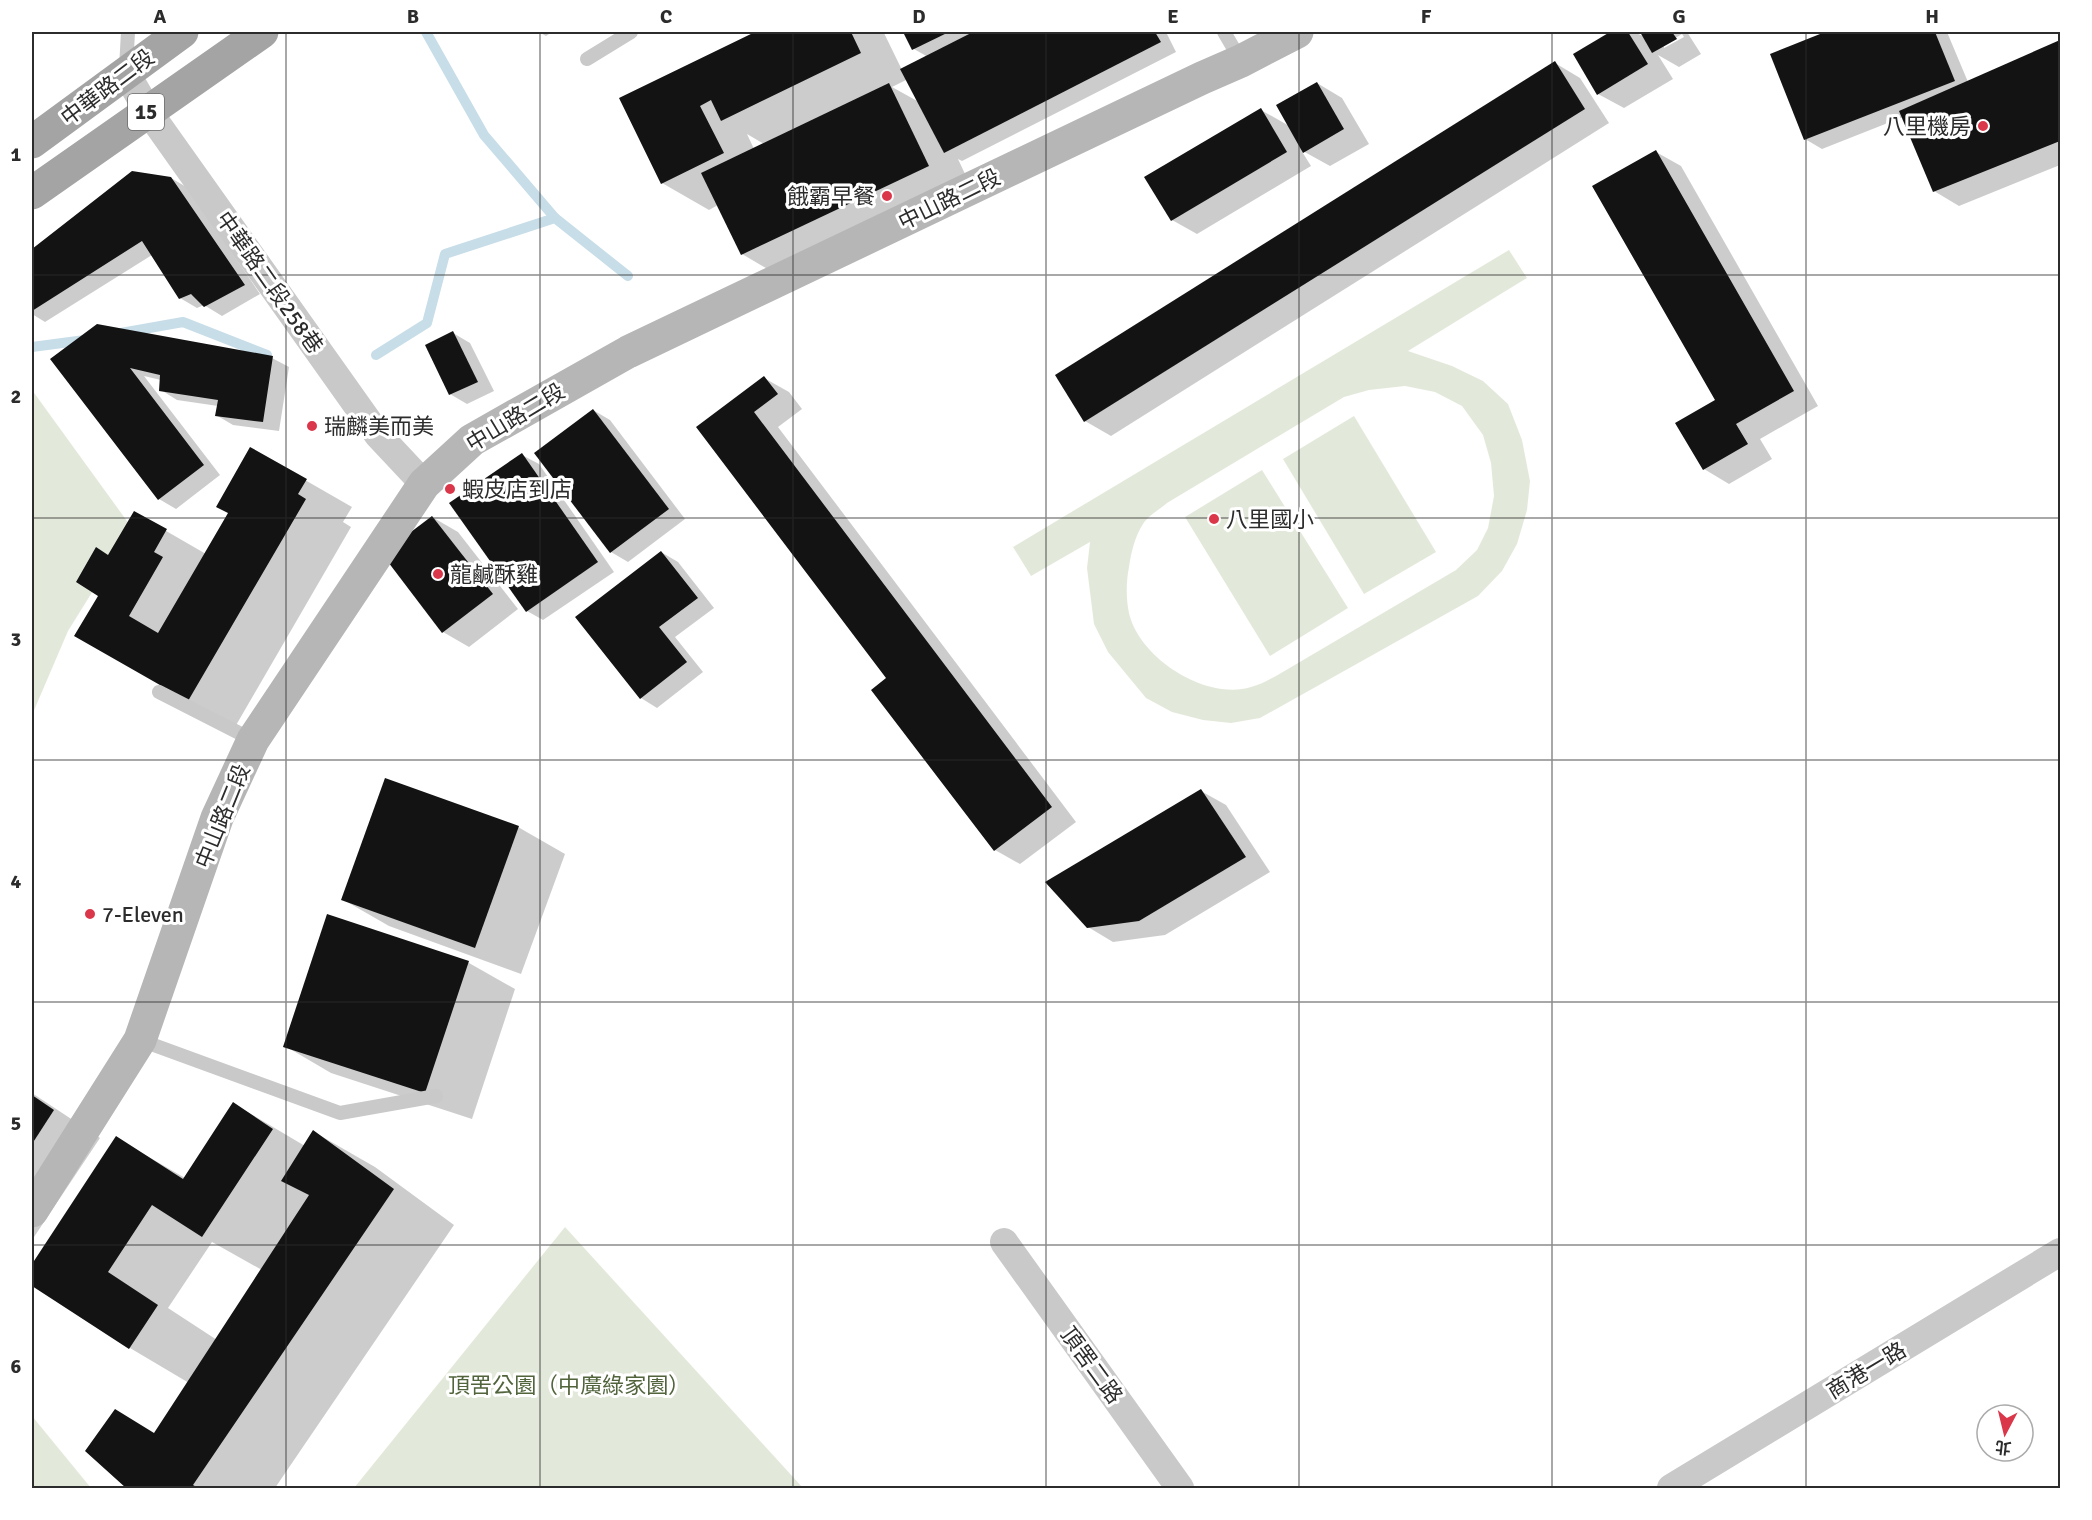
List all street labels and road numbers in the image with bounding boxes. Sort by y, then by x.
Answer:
street label: 中華路二段 [55,44,159,131]
road number: 15 [128,94,164,130]
street label: 中山路二段 [894,163,1005,236]
street label: 中華路二段258巷 [210,206,329,359]
street label: 中山路二段 [461,378,569,457]
street label: 中山路二段 [189,760,256,872]
street label: 頂罟二路 [1055,1322,1128,1409]
street label: 商港一路 [1822,1336,1911,1405]

